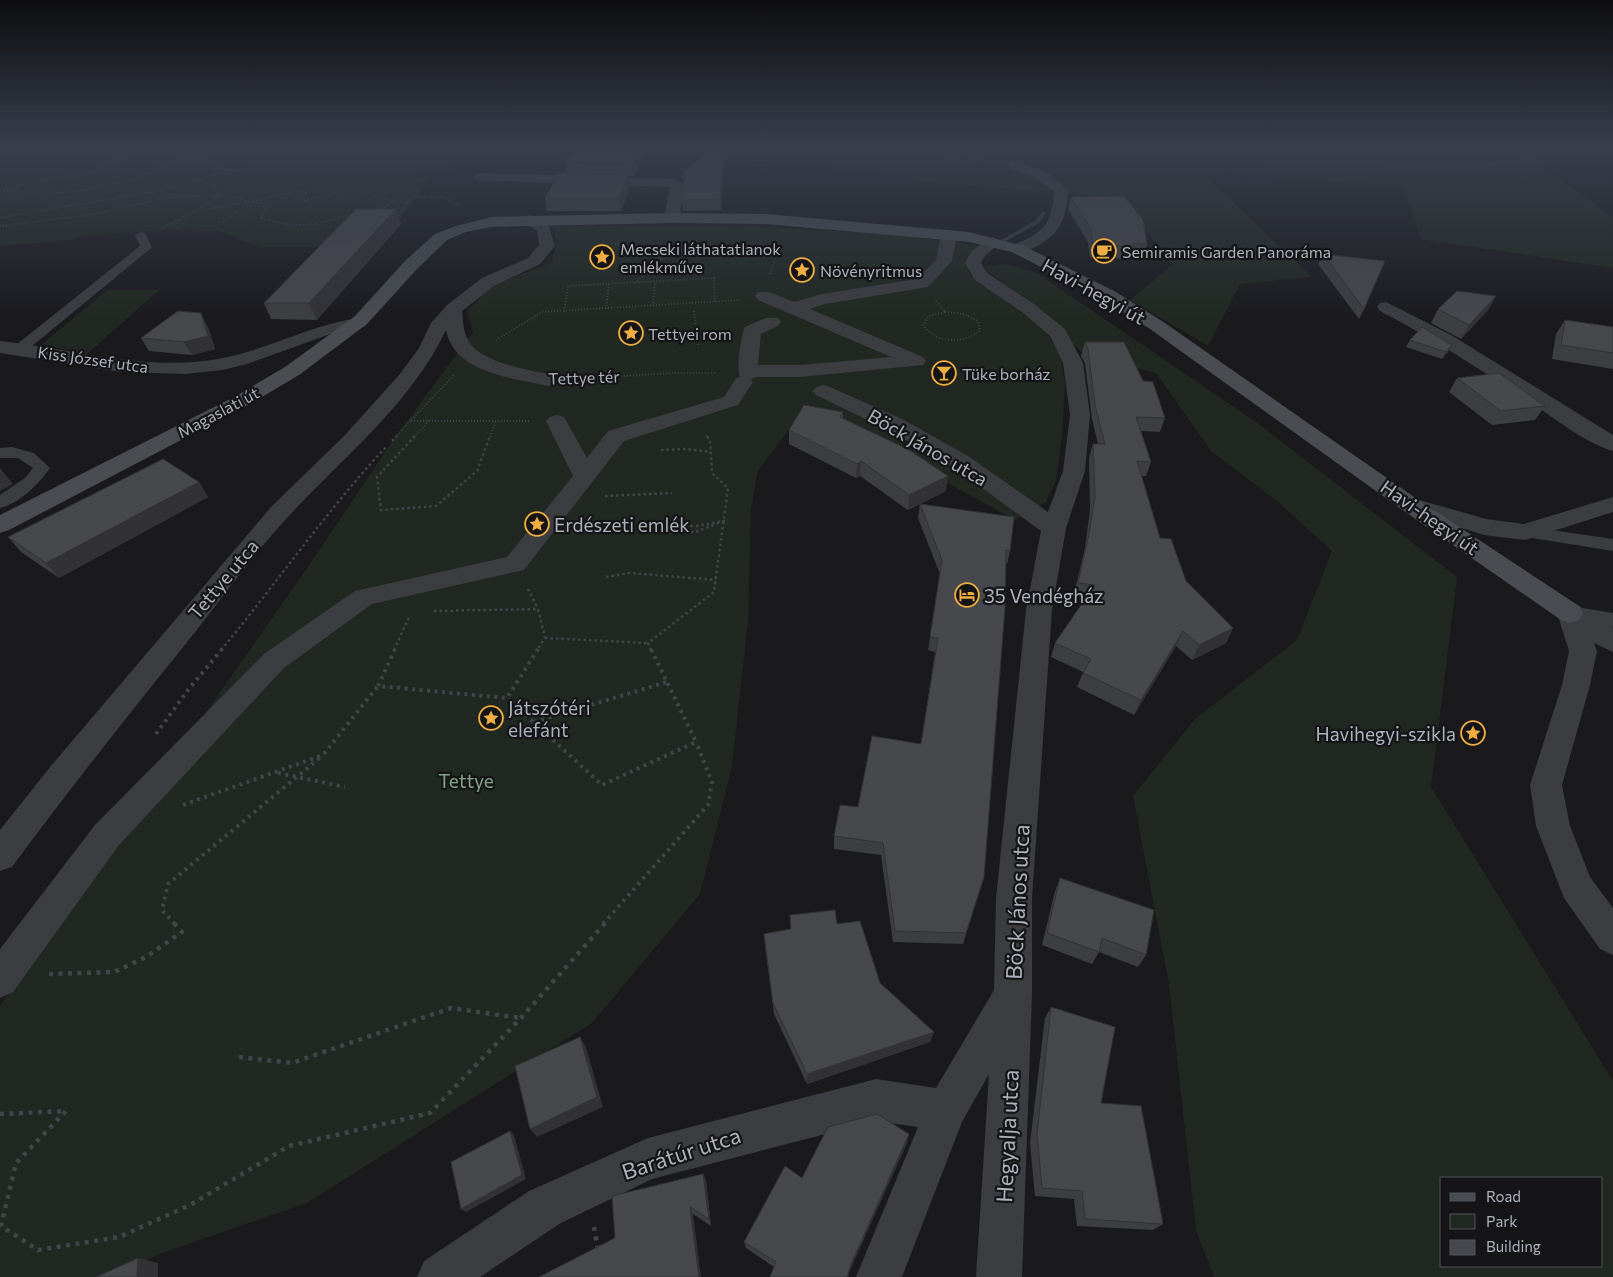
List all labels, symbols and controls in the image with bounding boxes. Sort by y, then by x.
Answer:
cafe icon: Semiramis Garden Panoráma [1091,238,1117,264]
place label: Mecseki láthatatlanok emlékműve [620,239,781,276]
place label: Semiramis Garden Panoráma [1122,242,1331,261]
place icon: Mecseki láthatatlanok emlékműve [589,244,615,270]
street label: Havi-hegyi út [1038,253,1150,329]
place icon: Növényritmus [789,257,815,283]
place label: Növényritmus [820,261,922,280]
place icon: Tettyei rom [618,320,644,346]
place label: Tettyei rom [648,324,732,343]
street label: Kiss József utca [37,342,149,376]
bar icon: Tüke borház [931,360,957,386]
place label: Tüke borház [962,364,1051,383]
street label: Tettye tér [548,366,621,388]
street label: Magaslati út [174,382,262,441]
street label: Böck János utca [864,403,992,491]
street label: Havi-hegyi út [1376,475,1484,559]
place icon: Erdészeti emlék [524,511,550,537]
place label: Erdészeti emlék [554,513,690,536]
street label: Tettye utca [183,534,263,624]
hotel icon: 35 Vendégház [954,582,980,608]
place label: 35 Vendégház [984,584,1104,607]
place label: Játszótéri elefánt [508,696,591,741]
place icon: Játszótéri elefánt [478,705,504,731]
place icon: Havihegyi-szikla [1460,720,1486,746]
place label: Havihegyi-szikla [1315,722,1456,745]
park label: Tettye [438,769,494,792]
street label: Böck János utca [999,824,1035,980]
street label: Hegyalja utca [990,1069,1024,1203]
street label: Barátúr utca [618,1121,744,1185]
legend [1440,1177,1603,1267]
text: Road [1486,1187,1521,1205]
text: Park [1486,1212,1517,1230]
text: Building [1486,1237,1541,1255]

